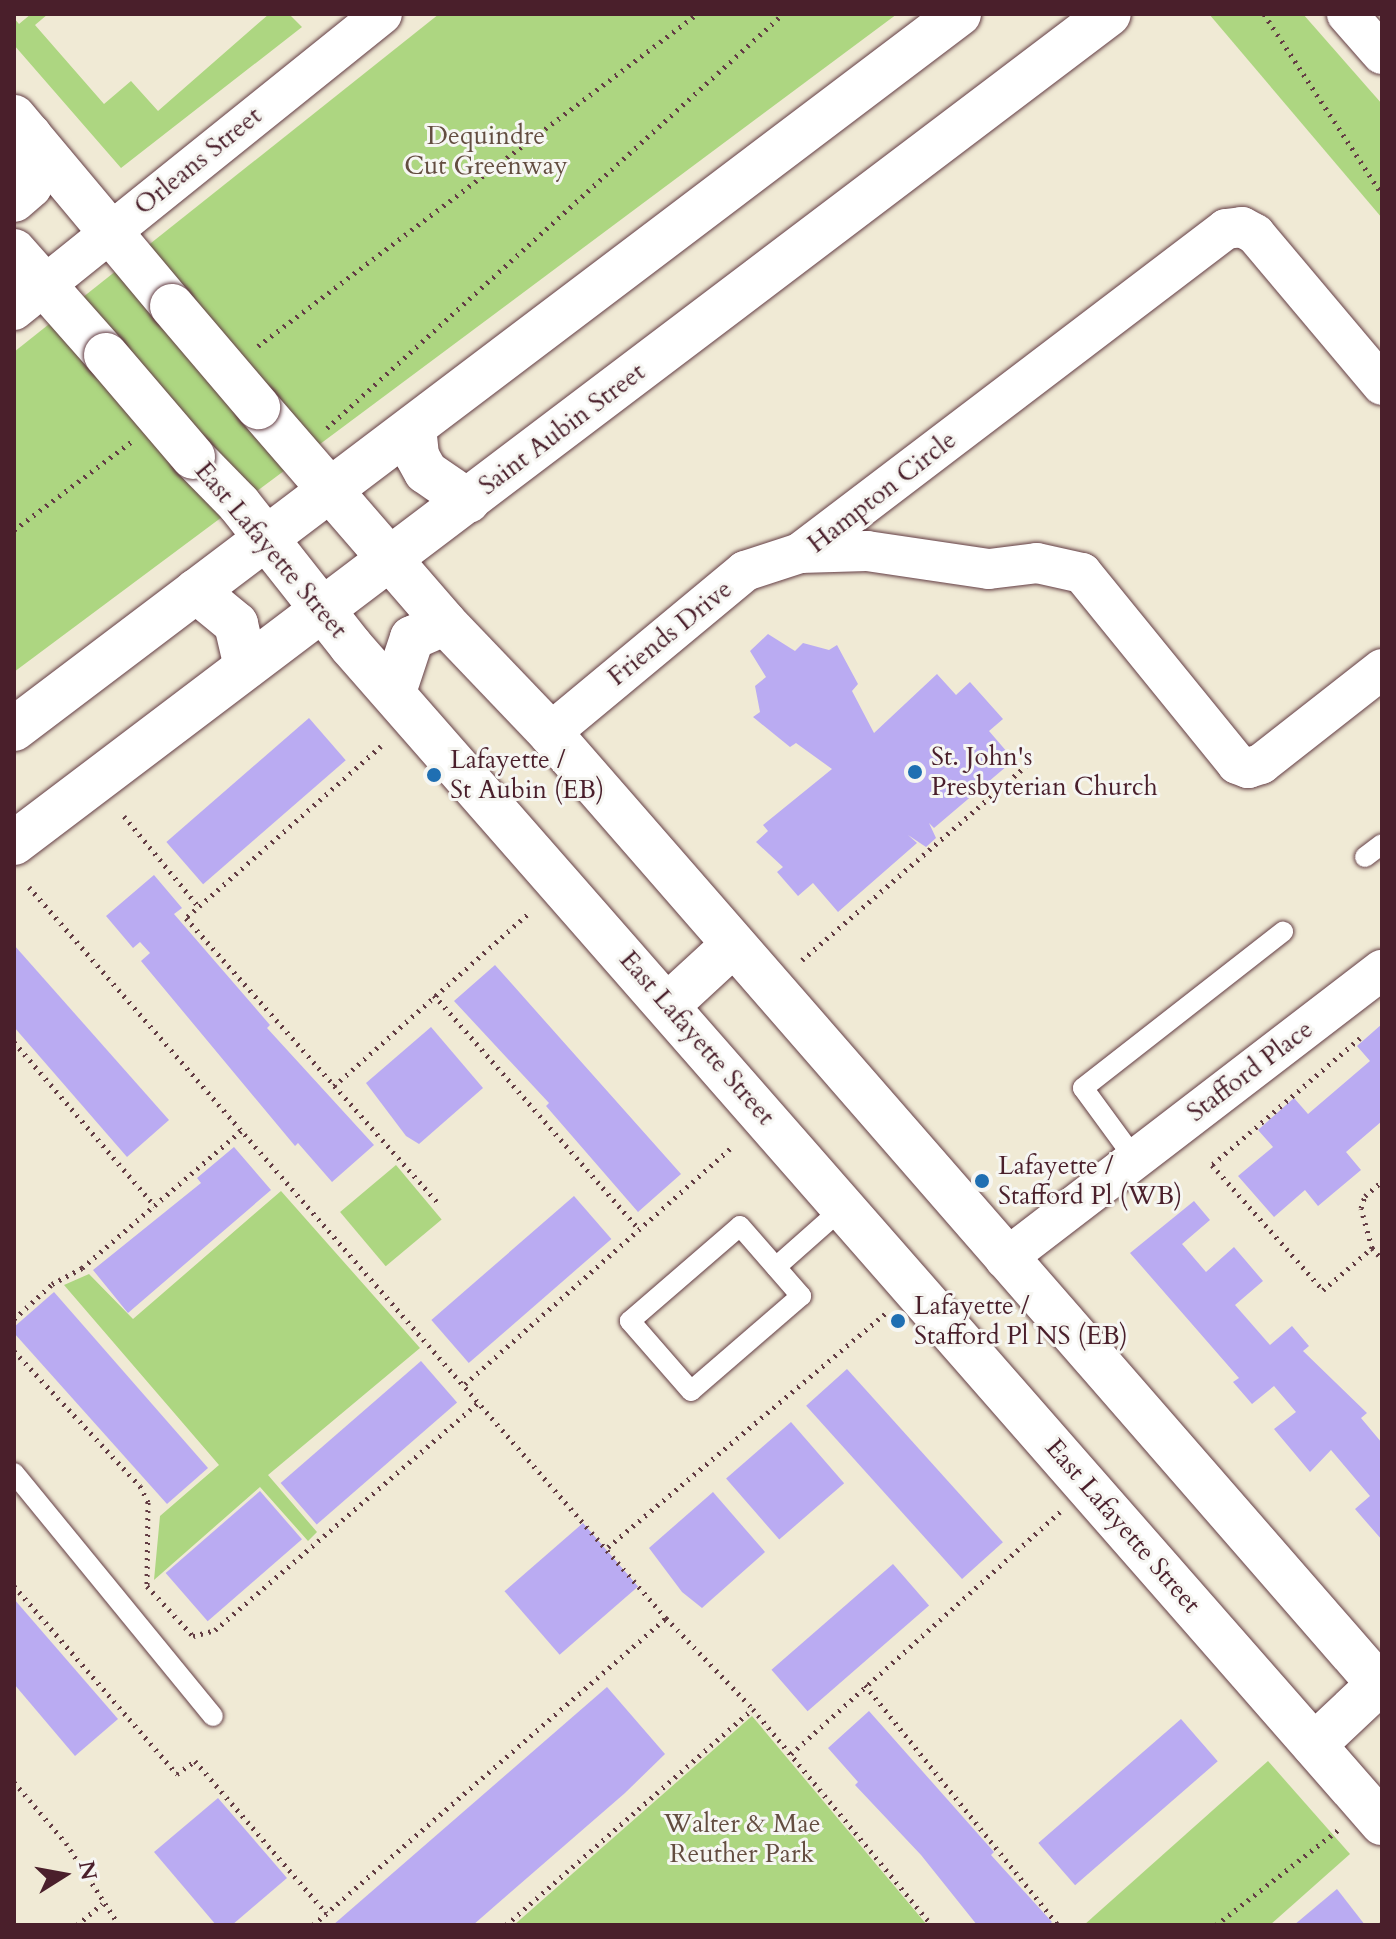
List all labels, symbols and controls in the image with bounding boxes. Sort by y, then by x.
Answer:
street label: Orleans Street [128,100,268,222]
park label: Dequindre Cut Greenway [404,120,568,182]
street label: Saint Aubin Street [473,356,651,502]
street label: Hampton Circle [802,424,962,560]
street label: East Lafayette Street [188,455,354,645]
street label: Friends Drive [602,573,738,693]
place label: St. John's Presbyterian Church [931,741,1158,802]
place label: Lafayette / St Aubin (EB) [450,744,604,806]
marker: St. John's Presbyterian Church [906,763,924,781]
marker: Lafayette / St Aubin (EB) [425,766,443,784]
street label: East Lafayette Street [613,945,781,1131]
street label: Stafford Place [1181,1014,1319,1128]
place label: Lafayette / Stafford Pl (WB) [998,1150,1182,1212]
marker: Lafayette / Stafford Pl (WB) [973,1172,991,1190]
place label: Lafayette / Stafford Pl NS (EB) [914,1290,1128,1352]
marker: Lafayette / Stafford Pl NS (EB) [889,1312,907,1330]
street label: East Lafayette Street [1039,1433,1207,1619]
park label: Walter & Mae Reuther Park [664,1808,820,1870]
north arrow [24,1835,104,1915]
text: N [71,1858,104,1883]

